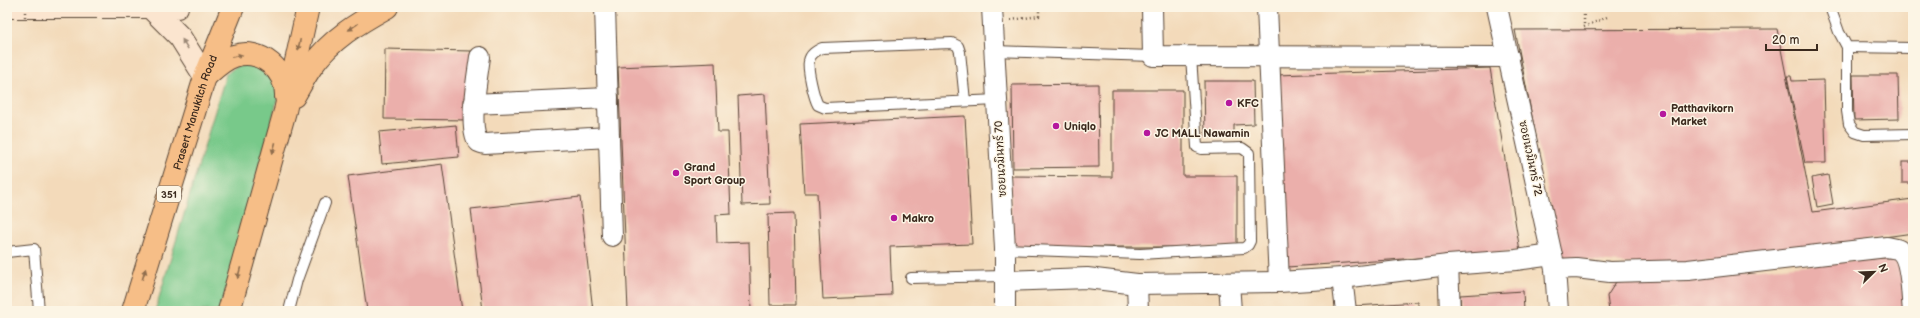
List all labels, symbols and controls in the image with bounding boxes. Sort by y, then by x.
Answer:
one-way arrow [348,23,358,31]
scale bar [1766,26,1817,52]
text: 20 m [1772,33,1799,48]
one-way arrow [181,38,188,50]
one-way arrow [296,39,302,51]
street label: Prasert Manukitch Road [171,53,220,172]
one-way arrow [231,53,243,59]
place label: KFC [1237,97,1259,110]
marker: KFC [1224,98,1234,108]
place label: Patthavikorn Market [1671,102,1734,128]
marker: Patthavikorn Market [1658,109,1668,119]
street label: ซอยนวมินทร์ 72 [1516,119,1547,197]
street label: ซอยนวมินทร์ 70 [990,120,1009,198]
place label: Uniqlo [1064,120,1096,133]
marker: Uniqlo [1051,121,1061,131]
place label: JC MALL Nawamin [1155,127,1250,140]
marker: JC MALL Nawamin [1142,128,1152,138]
one-way arrow [271,142,277,154]
place label: Grand Sport Group [684,161,745,187]
marker: Grand Sport Group [671,168,681,178]
road number: 351 [157,186,181,202]
place label: Makro [902,212,934,225]
marker: Makro [889,213,899,223]
north arrow [1854,252,1894,292]
text: N [1875,262,1890,275]
one-way arrow [142,267,148,279]
one-way arrow [236,267,242,280]

